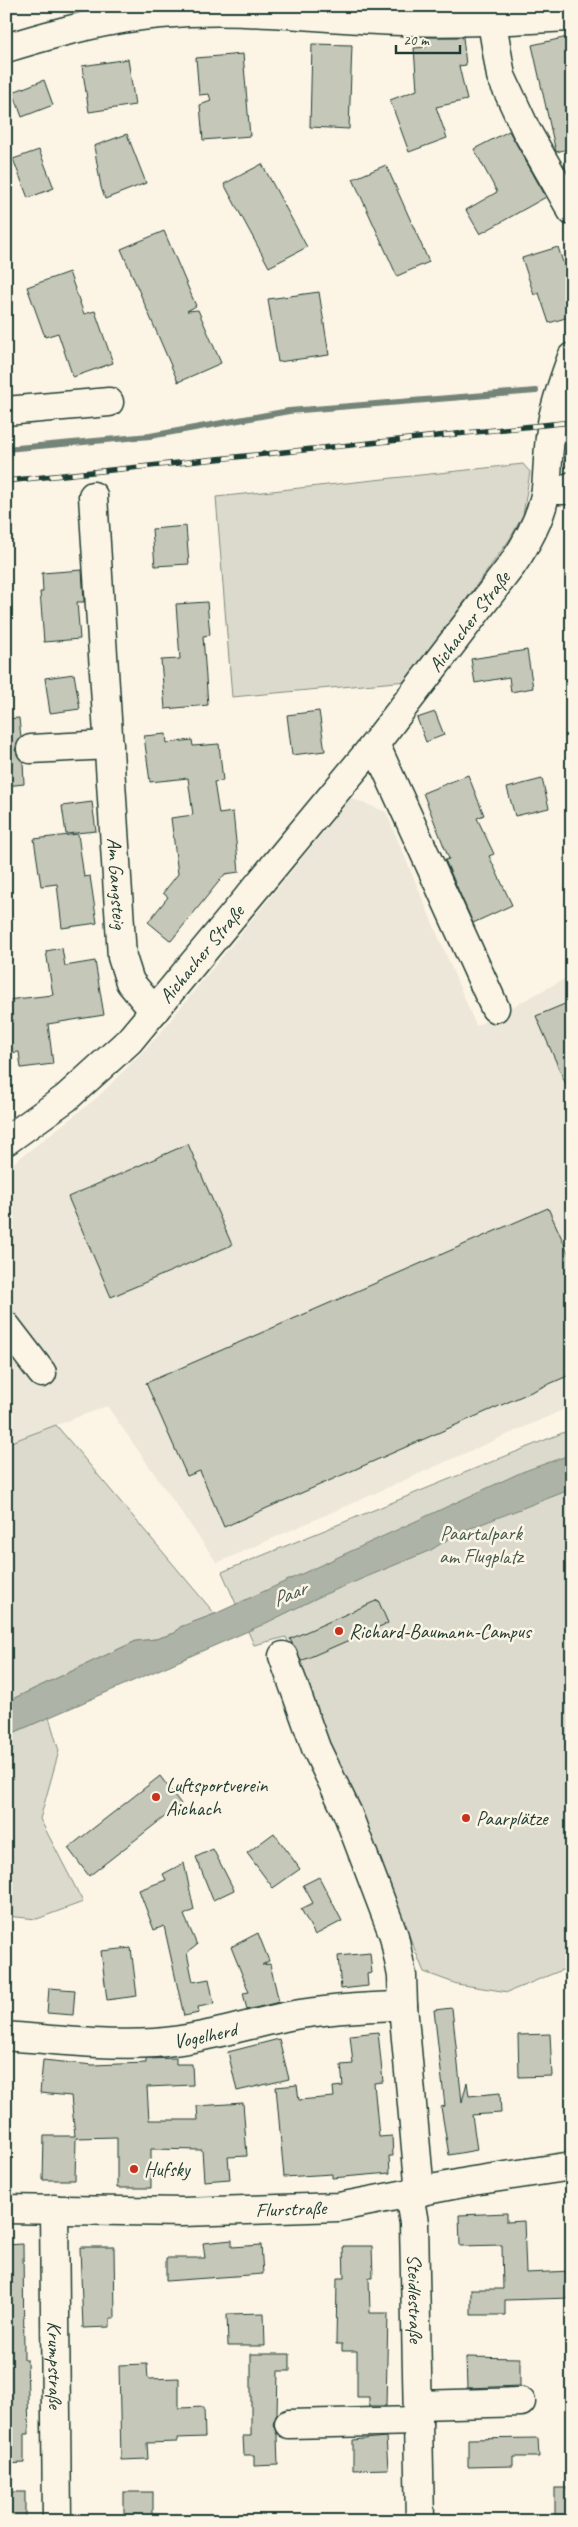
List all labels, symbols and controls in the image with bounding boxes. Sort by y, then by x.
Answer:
scale bar [396,22,459,54]
text: 20 m [403,31,430,50]
street label: Aichacher Straße [423,565,516,677]
street label: Am Gangsteig [102,837,133,932]
street label: Aichacher Straße [153,898,250,1008]
park label: Paartalpark am Flugplatz [439,1521,526,1569]
water label: Paar [268,1574,314,1613]
place label: Richard-Baumann-Campus [349,1619,533,1644]
marker: Richard-Baumann-Campus [333,1625,345,1637]
place label: Luftsportverein Aichach [166,1773,269,1821]
marker: Luftsportverein Aichach [150,1791,162,1803]
place label: Paarplätze [476,1806,549,1831]
marker: Paarplätze [460,1812,472,1824]
street label: Vogelherd [172,2016,242,2054]
place label: Hufsky [144,2157,192,2182]
marker: Hufsky [128,2163,140,2175]
street label: Flurstraße [255,2195,328,2222]
street label: Steidlestraße [402,2254,429,2345]
street label: Krumpstraße [43,2321,68,2410]

